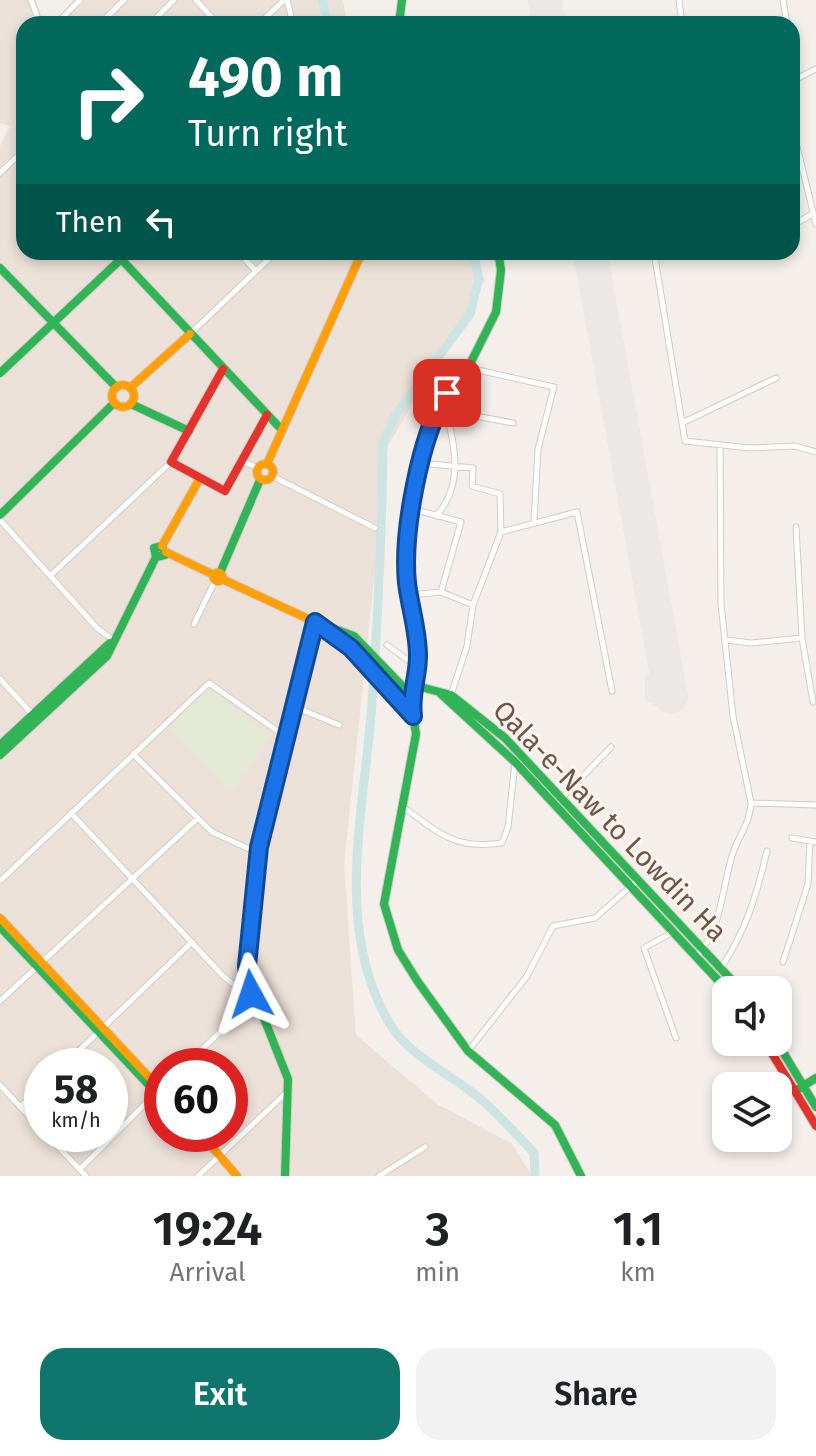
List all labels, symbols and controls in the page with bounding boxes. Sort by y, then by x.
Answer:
text: 490 m [188,44,343,111]
icon: right [56,48,160,152]
text: Turn right [188,112,348,156]
icon: left [139,200,183,244]
text: Then [56,204,123,240]
pin [413,359,481,427]
icon: arrive [425,371,469,415]
street label: Qala-e-Naw to Lowdin Ha [486,694,734,948]
position arrow [209,952,293,1036]
map controls [712,976,792,1152]
button: sound [712,976,792,1056]
speed limit sign: 60 [144,1048,248,1152]
text: 58 [54,1066,98,1114]
button: layers [712,1072,792,1152]
text: km/h [51,1108,101,1132]
text: 19:24 [153,1200,263,1258]
text: 3 [425,1200,450,1258]
text: 1.1 [613,1200,663,1258]
text: Arrival [170,1257,246,1288]
text: min [415,1257,460,1288]
text: km [620,1257,656,1288]
button: Exit [40,1348,400,1440]
button: Share [416,1348,776,1440]

